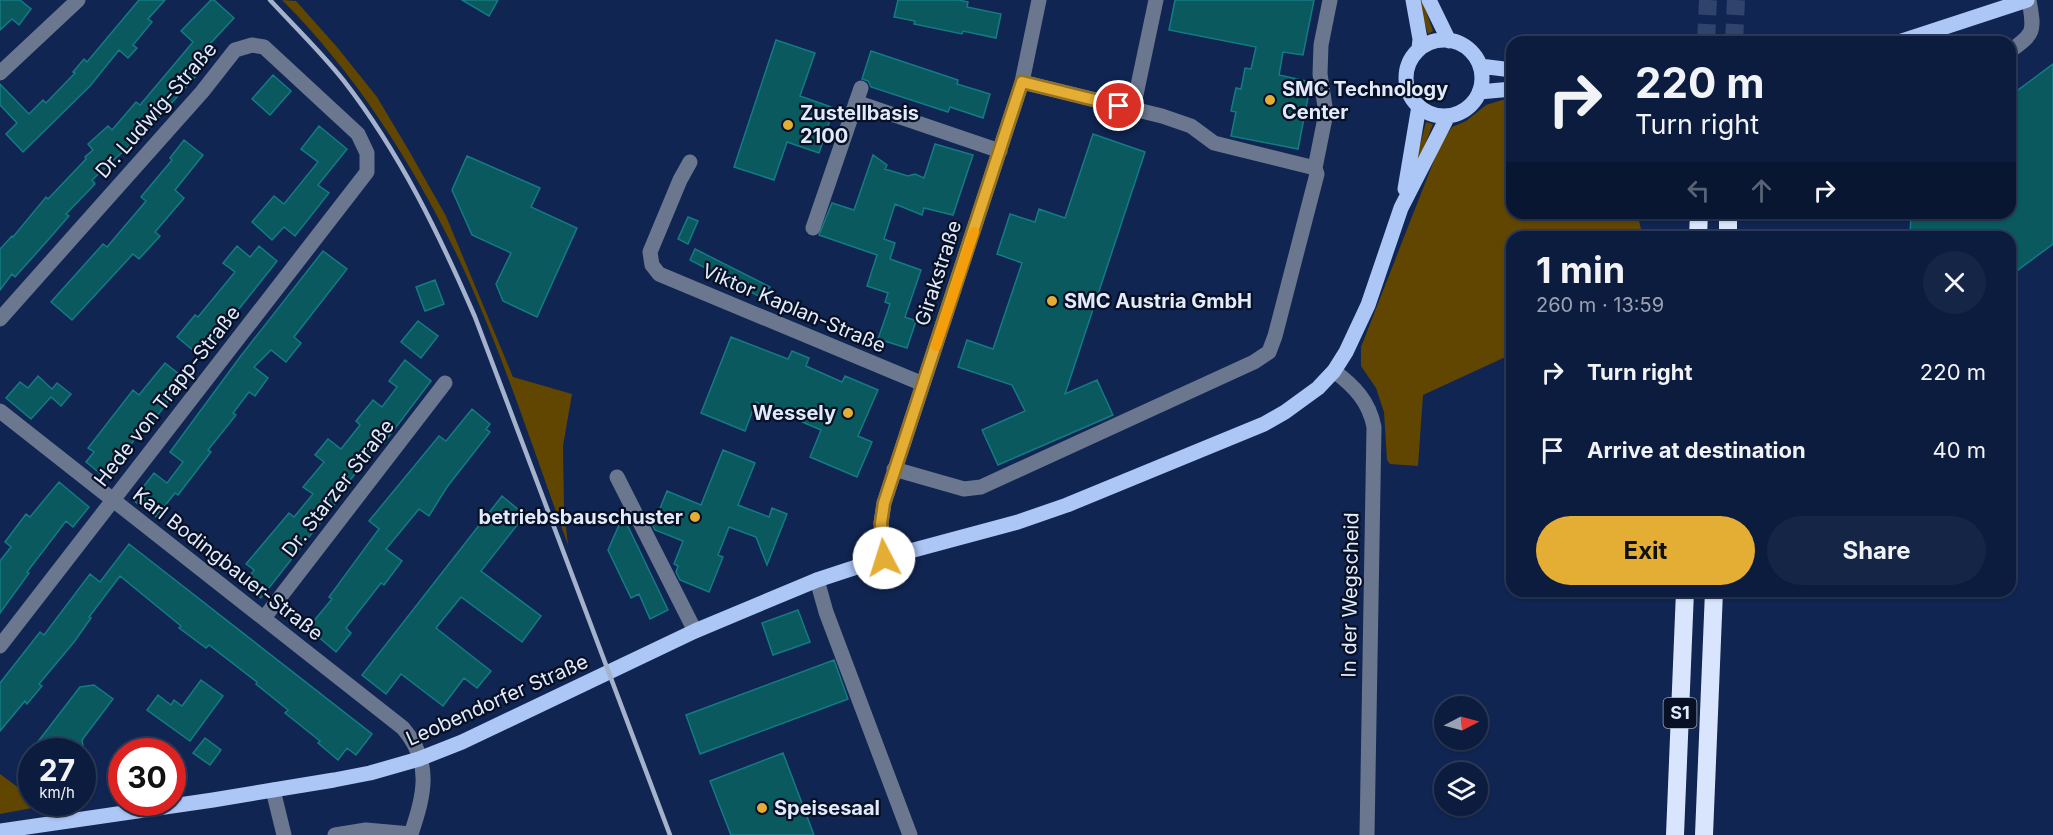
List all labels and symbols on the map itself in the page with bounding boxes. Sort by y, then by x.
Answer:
street label: Dr. Ludwig-Straße [90,37,222,183]
place label: SMC Technology Center [1282,77,1448,124]
pin [1093,80,1144,131]
marker: SMC Technology Center [1263,93,1277,107]
place label: Zustellbasis 2100 [800,101,919,148]
marker: Zustellbasis 2100 [781,118,795,132]
street label: Girakstraße [910,217,966,329]
street label: Viktor Kaplan-Straße [699,258,889,358]
place label: SMC Austria GmbH [1064,289,1252,313]
marker: SMC Austria GmbH [1045,294,1059,308]
street label: Hede von Trapp-Straße [89,301,245,491]
place label: Wessely [752,401,836,425]
marker: Wessely [841,406,855,420]
street label: Dr. Starzer Straße [277,414,399,562]
street label: Karl Bodingbauer-Straße [128,482,328,646]
place label: betriebsbauschuster [479,505,683,529]
marker: betriebsbauschuster [688,510,702,524]
street label: In der Wegscheid [1337,512,1363,678]
position arrow [852,526,916,590]
street label: Leobendorfer Straße [402,649,592,751]
north arrow [1434,696,1488,750]
road number: S1 [1664,698,1696,728]
speed limit sign: 30 [108,738,186,816]
place label: Speisesaal [774,796,880,820]
marker: Speisesaal [755,801,769,815]

